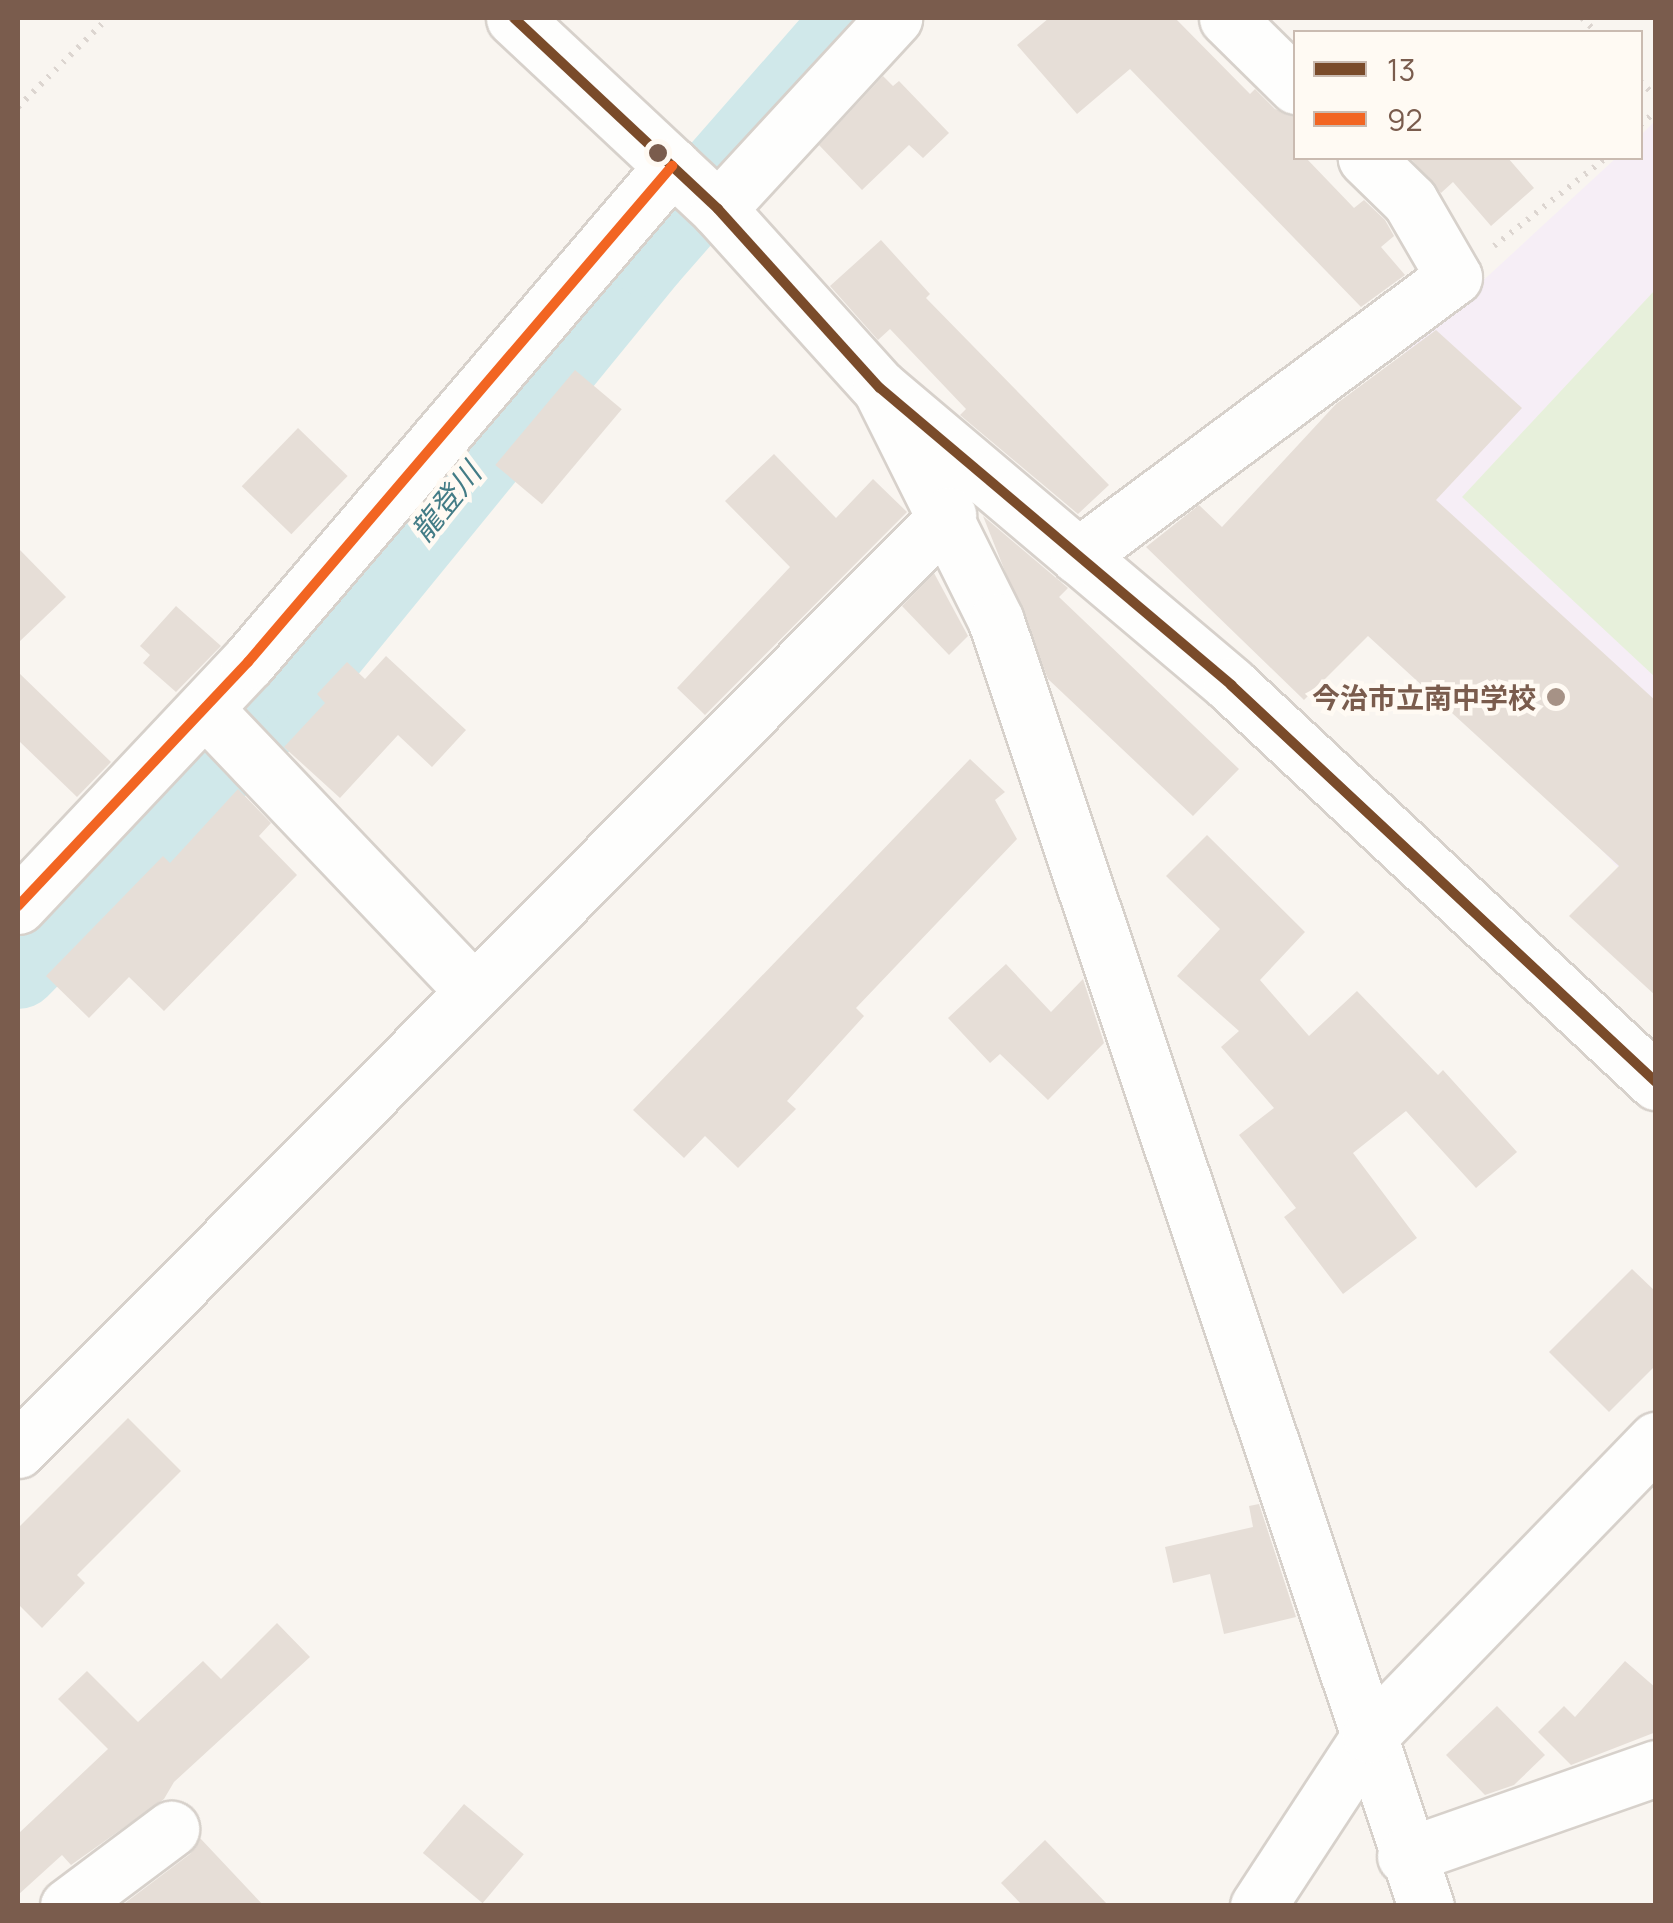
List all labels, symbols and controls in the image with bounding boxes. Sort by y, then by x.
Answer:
legend [1293,30,1643,160]
text: 13 [1387,49,1415,90]
text: 92 [1387,99,1423,140]
unlabelled marker [648,143,668,163]
water label: 龍登川 [404,456,488,548]
place label: 今治市立南中学校 [1312,680,1536,714]
marker: 今治市立南中学校 [1545,686,1567,708]

